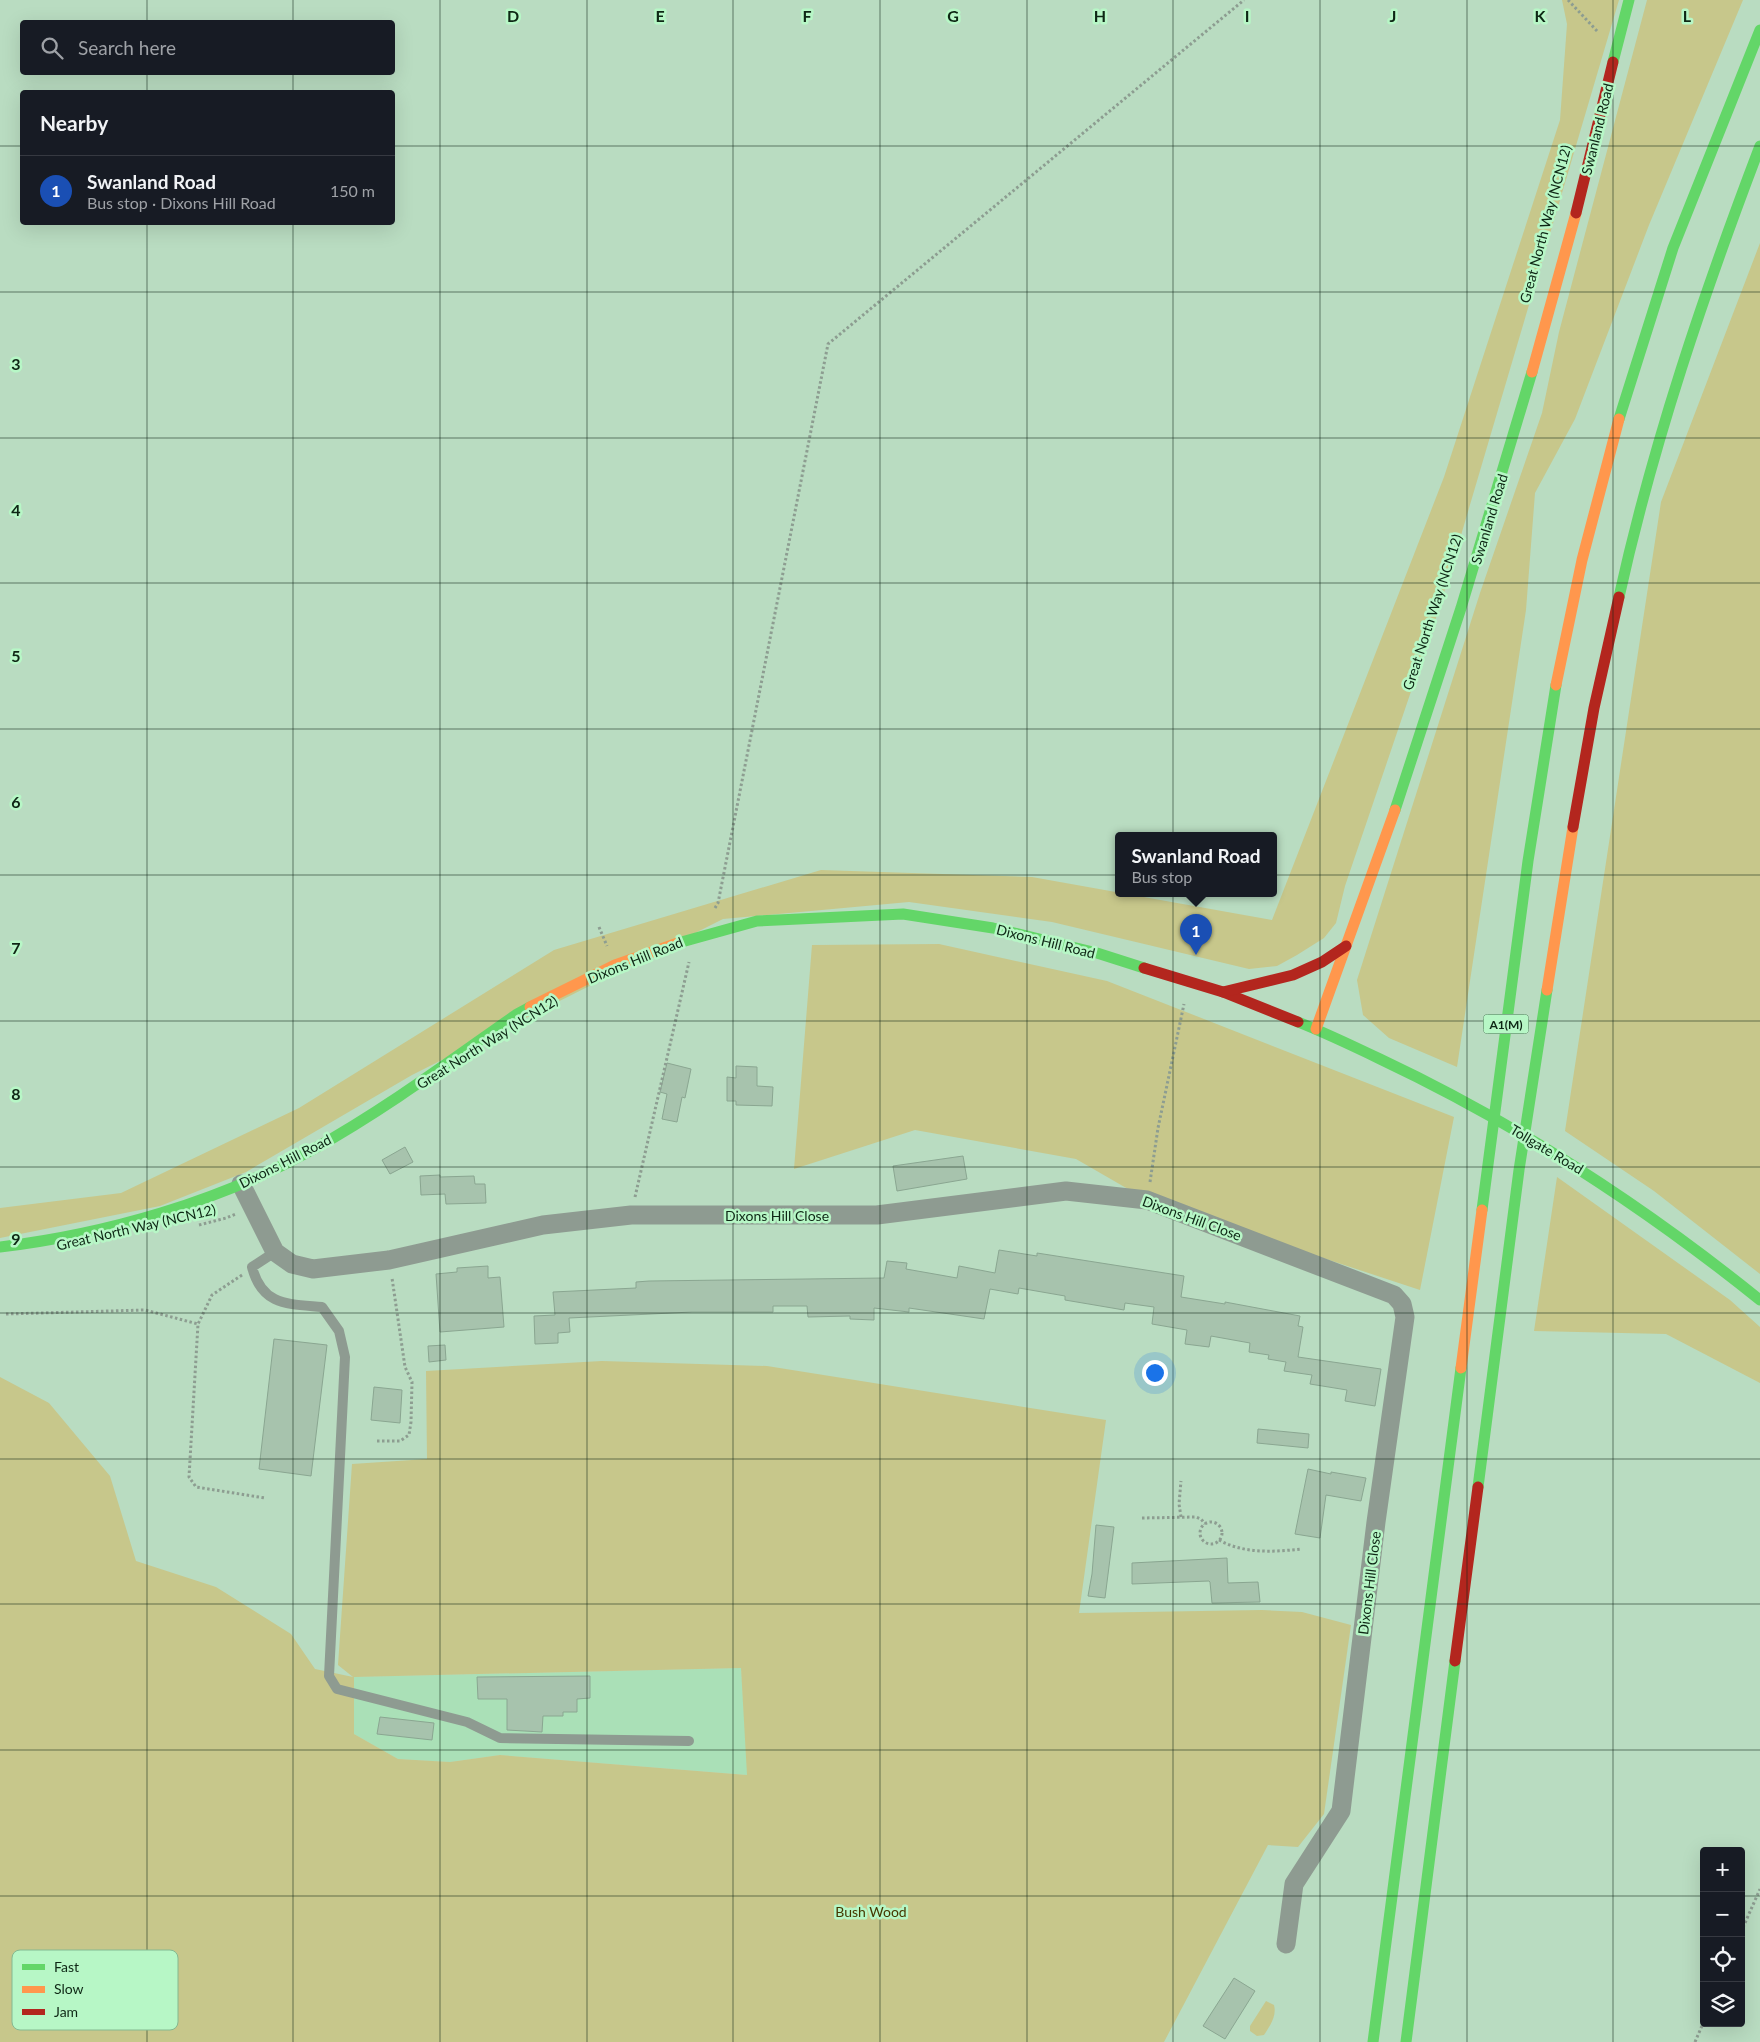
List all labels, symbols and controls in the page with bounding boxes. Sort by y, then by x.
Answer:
text: D [507,6,519,25]
text: E [655,6,665,25]
text: F [802,6,812,25]
text: G [947,6,959,25]
text: H [1094,6,1106,25]
text: I [1245,6,1249,25]
text: J [1390,6,1396,25]
text: K [1535,6,1547,25]
text: L [1683,6,1692,25]
search box [20,20,395,75]
icon: search [38,34,66,62]
text: Search here [78,36,176,59]
street label: Swanland Road [1577,82,1617,176]
text: Nearby [40,110,108,135]
street label: Great North Way (NCN12) [1516,143,1574,305]
text: Swanland Road [87,170,216,193]
text: 1 [51,181,61,200]
text: 150 m [330,181,375,200]
text: Bus stop · Dixons Hill Road [87,193,276,212]
text: 3 [11,354,21,373]
street label: Swanland Road [1467,472,1511,566]
text: 4 [11,500,21,519]
street label: Great North Way (NCN12) [1399,532,1465,692]
text: 5 [11,646,21,665]
text: 6 [11,792,21,811]
popup [1115,832,1277,897]
text: Swanland Road [1131,844,1261,867]
text: Bus stop [1131,867,1192,886]
pin: 1 [1180,914,1212,955]
street label: Dixons Hill Road [995,921,1097,961]
street label: Dixons Hill Road [585,933,685,987]
text: 7 [11,938,21,957]
street label: Great North Way (NCN12) [413,991,561,1092]
road number: A1(M) [1484,1014,1528,1034]
text: 8 [11,1084,21,1103]
street label: Tollgate Road [1507,1121,1587,1177]
street label: Dixons Hill Road [236,1130,334,1192]
street label: Dixons Hill Close [1140,1192,1244,1244]
street label: Great North Way (NCN12) [55,1200,218,1254]
street label: Dixons Hill Close [725,1207,829,1224]
text: 9 [11,1229,21,1248]
your location [1142,1360,1168,1386]
street label: Dixons Hill Close [1354,1530,1384,1636]
map controls [1700,1847,1745,2027]
button: + [1700,1847,1745,1892]
button: − [1700,1892,1745,1937]
park label: Bush Wood [835,1903,907,1920]
button: locate [1700,1937,1745,1982]
legend [12,1950,178,2030]
text: Fast [54,1958,79,1975]
text: Slow [54,1980,84,1997]
button: layers [1700,1982,1745,2027]
text: Jam [54,2003,78,2020]

